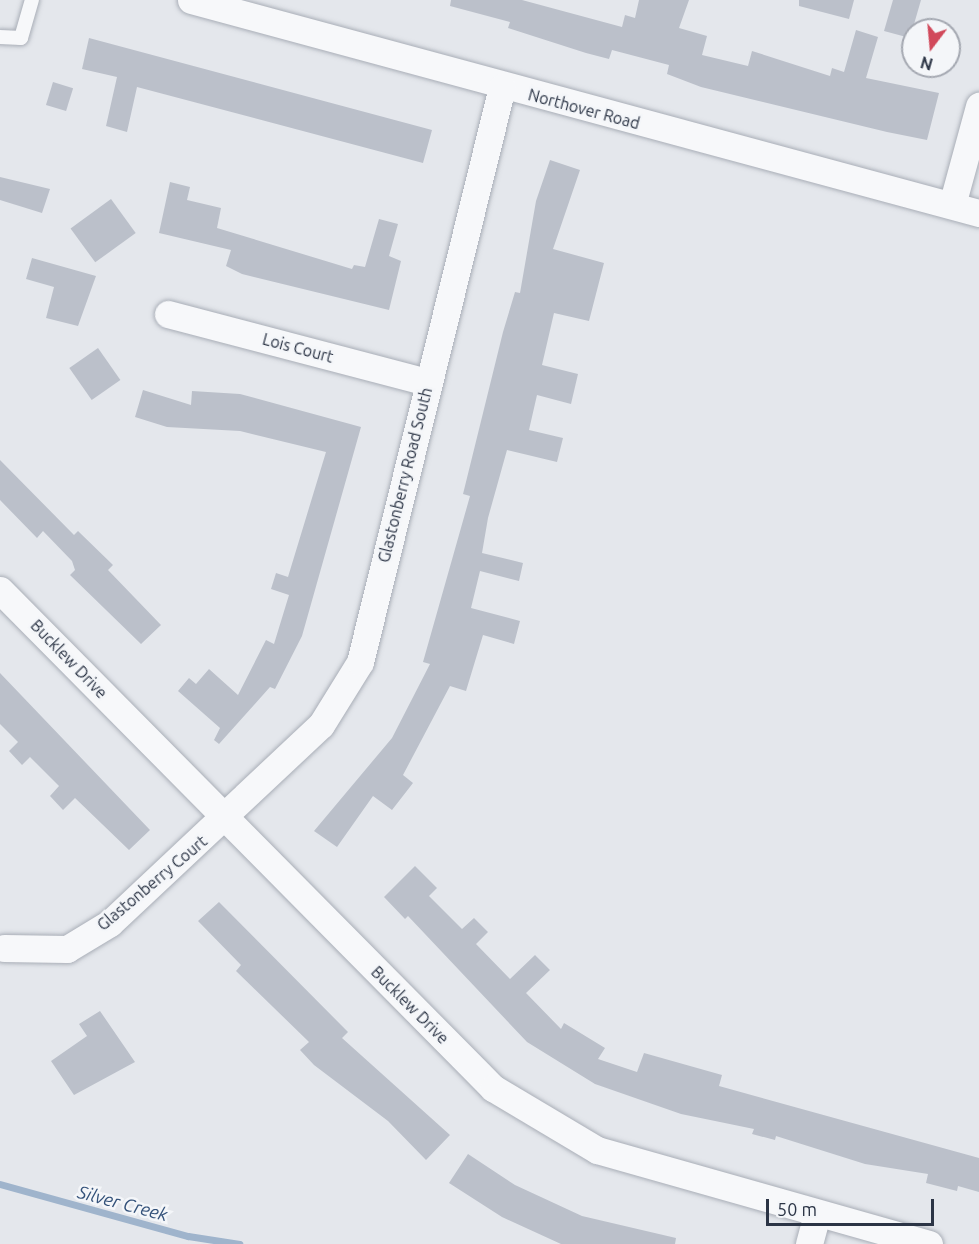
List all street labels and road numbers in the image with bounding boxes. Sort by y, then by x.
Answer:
street label: Northover Road [526,85,642,133]
street label: Lois Court [260,329,336,367]
street label: Glastonberry Road South [374,386,436,564]
street label: Bucklew Drive [27,616,111,702]
street label: Glastonberry Court [93,831,211,935]
street label: Bucklew Drive [367,962,453,1048]

